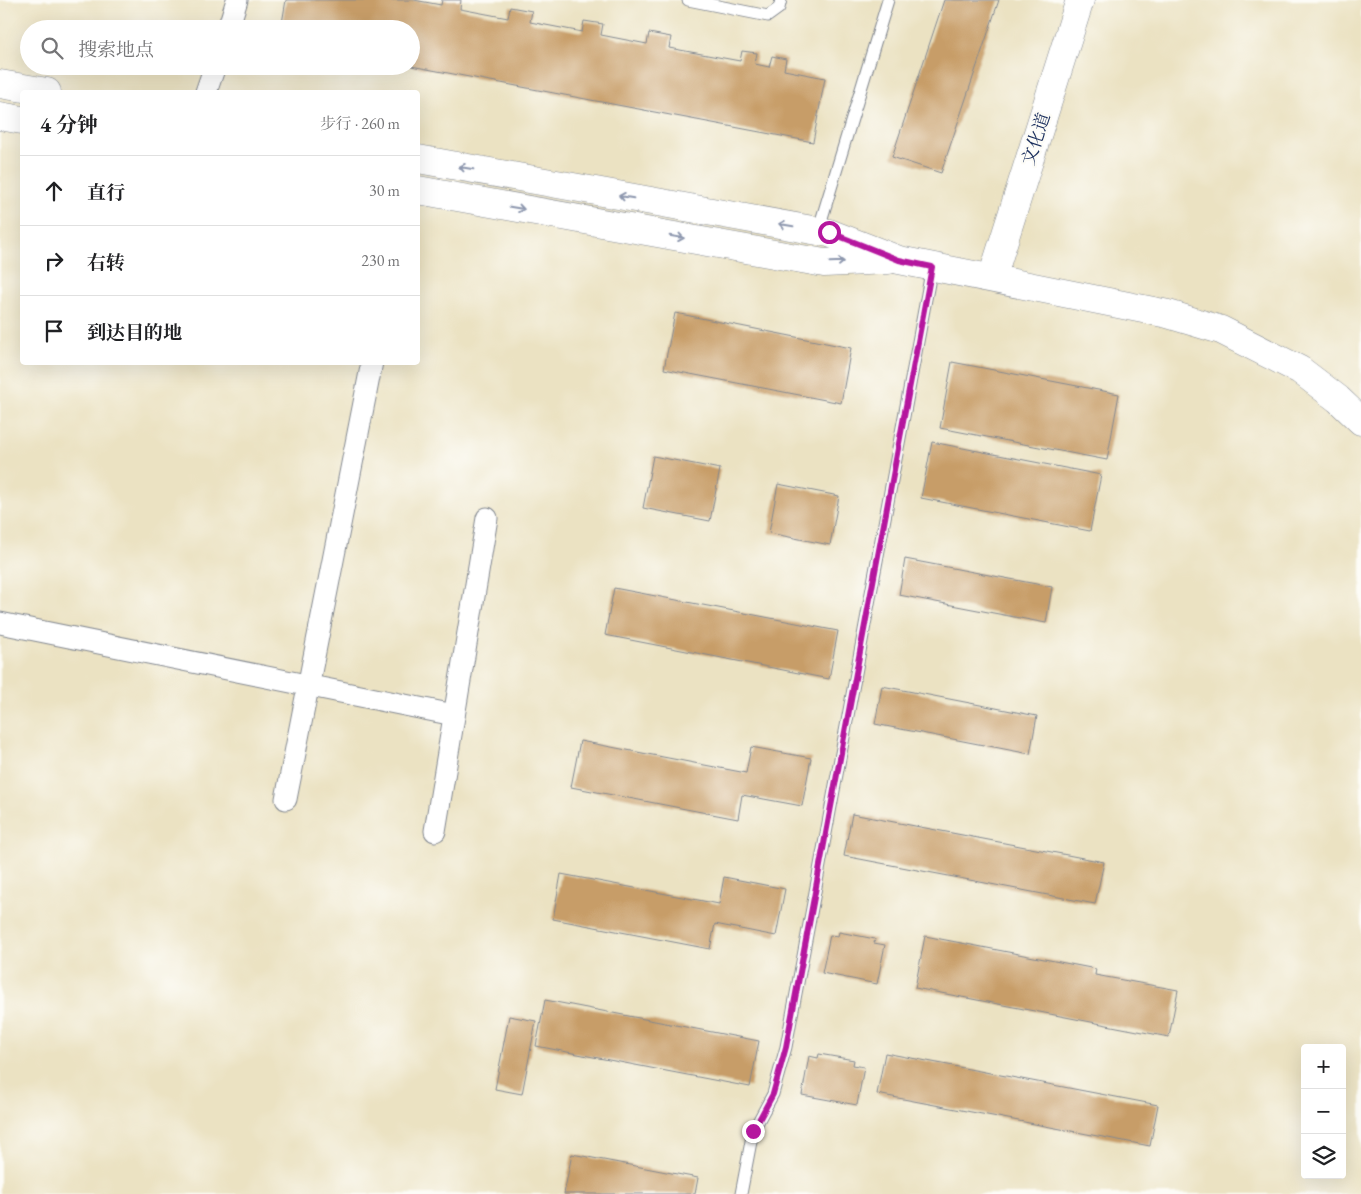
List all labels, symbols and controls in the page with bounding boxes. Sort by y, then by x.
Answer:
search box [20,20,420,75]
icon: search [38,34,66,62]
text: 搜索地点 [78,37,154,62]
street label: 文化道 [1016,110,1055,168]
text: 4 分钟 [40,111,98,138]
text: 步行 · 260 m [320,113,400,134]
one-way arrow [459,163,475,173]
icon: ahead [40,177,68,205]
text: 直行 [87,180,125,205]
text: 30 m [369,180,400,201]
one-way arrow [619,191,635,201]
one-way arrow [509,204,525,214]
one-way arrow [779,220,795,230]
route start [818,221,841,244]
one-way arrow [669,232,685,242]
icon: right [40,247,68,275]
text: 右转 [87,250,125,275]
text: 230 m [361,250,400,271]
one-way arrow [829,258,845,267]
icon: arrive [40,317,68,345]
text: 到达目的地 [87,320,182,345]
map controls [1301,1044,1346,1179]
button: + [1301,1044,1346,1089]
button: − [1301,1089,1346,1134]
route end [742,1120,765,1143]
button: layers [1301,1134,1346,1179]

